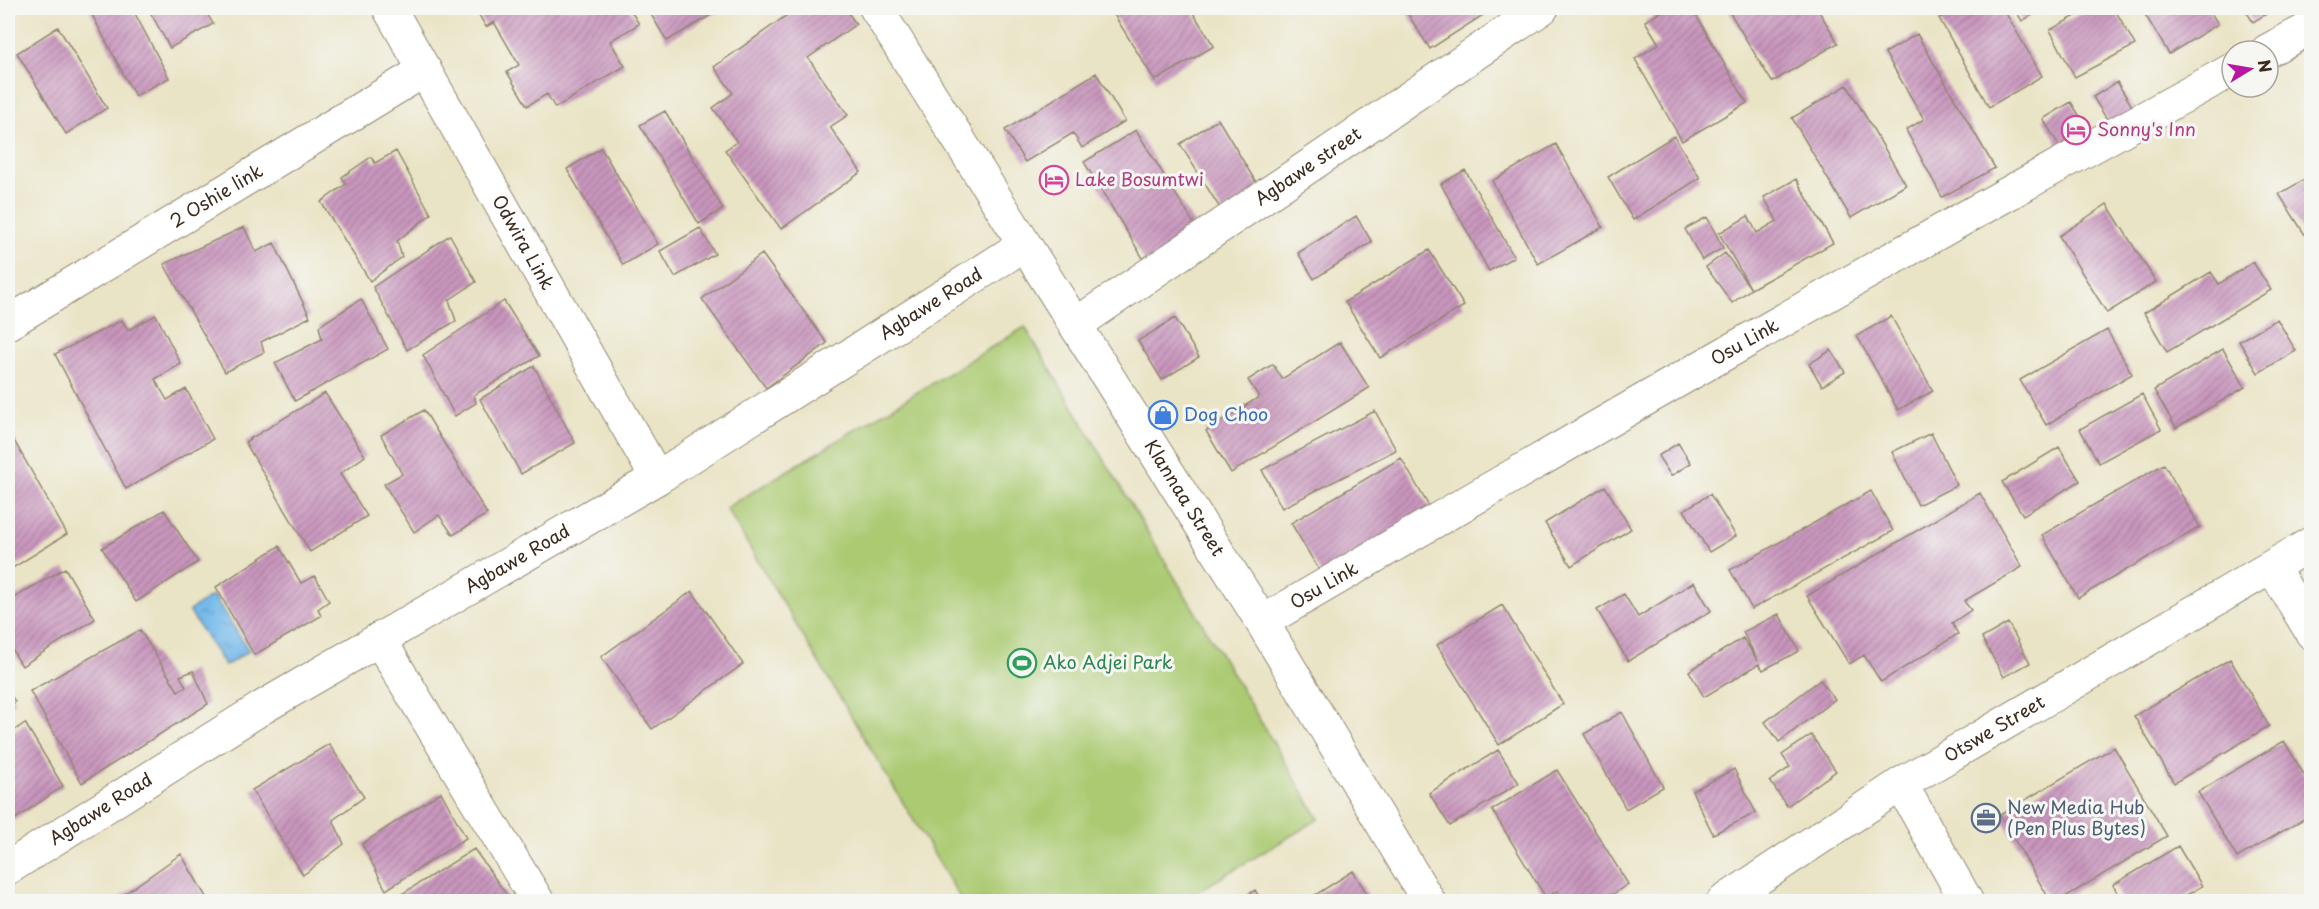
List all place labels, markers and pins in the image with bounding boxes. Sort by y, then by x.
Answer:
hotel icon: Sonny's Inn [2060,114,2092,146]
place label: Sonny's Inn [2097,115,2196,142]
hotel icon: Lake Bosumtwi [1038,164,1070,196]
place label: Lake Bosumtwi [1075,165,1204,192]
shop icon: Dog Choo [1147,399,1179,431]
place label: Dog Choo [1184,400,1268,427]
sports icon: Ako Adjei Park [1006,647,1038,679]
place label: Ako Adjei Park [1043,648,1173,675]
place label: New Media Hub (Pen Plus Bytes) [2007,793,2146,841]
office icon: New Media Hub (Pen Plus Bytes) [1970,802,2002,834]

